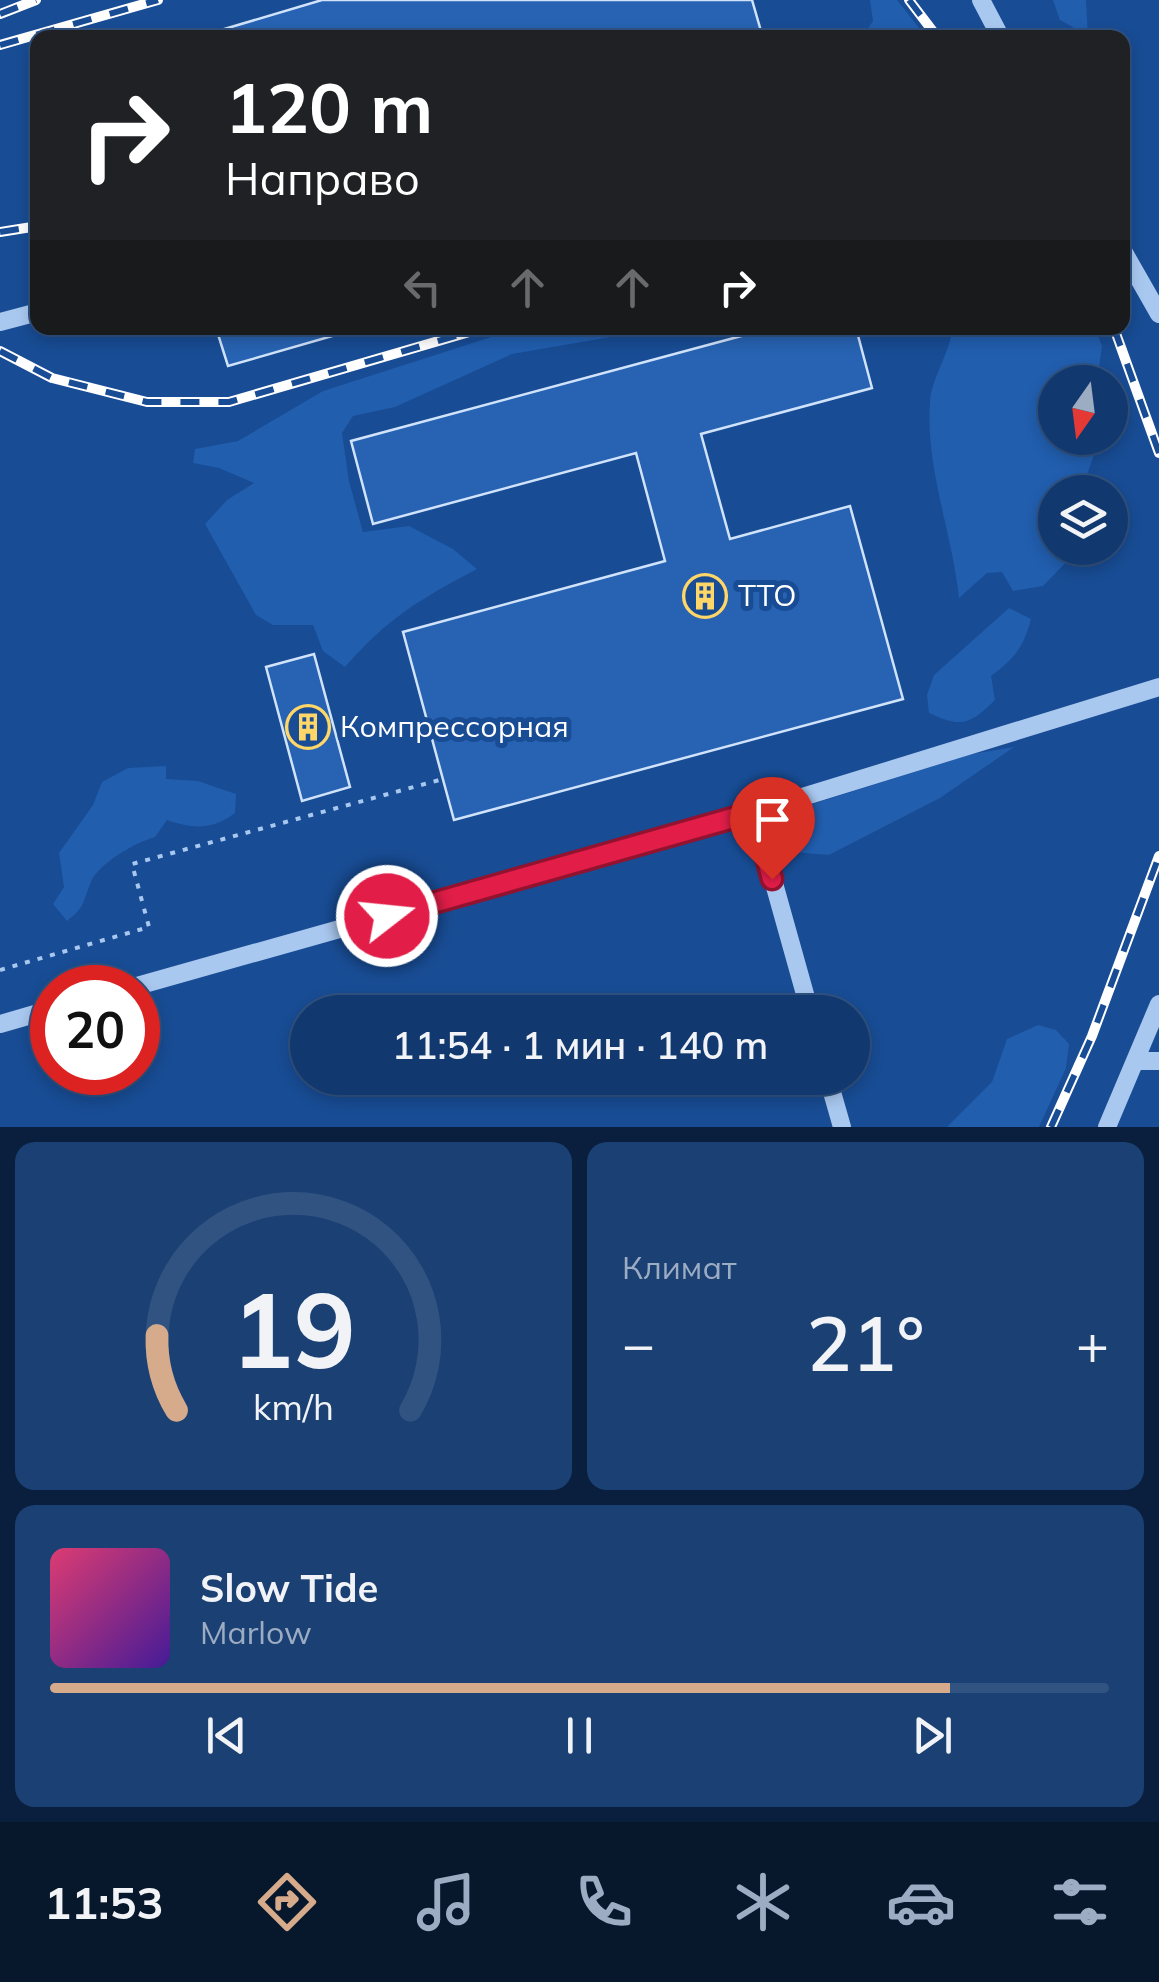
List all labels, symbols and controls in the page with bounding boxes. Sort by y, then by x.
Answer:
text: 120 m [225,63,433,151]
icon: right [60,70,190,200]
text: Направо [225,150,420,206]
icon: left [395,260,450,315]
icon: ahead [500,260,555,315]
icon: ahead [605,260,660,315]
icon: right [710,260,765,315]
north arrow [1038,365,1128,455]
map controls [1038,365,1128,565]
button: layers [1038,475,1128,565]
building icon: ТТО [682,573,728,619]
place label: ТТО [738,576,797,614]
building icon: Компрессорная [285,704,331,750]
place label: Компрессорная [340,707,569,745]
pin [730,777,815,880]
icon: arrive [745,792,800,847]
position arrow [335,864,439,968]
speed limit sign: 20 [30,965,160,1095]
text: 11:54 · 1 мин · 140 m [392,1021,768,1069]
text: Климат [622,1247,736,1287]
text: 19 [231,1263,356,1394]
text: 21° [806,1296,925,1390]
text: − [622,1309,655,1378]
text: + [1076,1309,1109,1378]
text: km/h [253,1384,334,1429]
text: Slow Tide [200,1564,378,1612]
text: Marlow [200,1612,312,1652]
icon: previous [199,1708,254,1763]
icon: pause [552,1708,607,1763]
icon: next [905,1708,960,1763]
icon: directions [252,1867,322,1937]
icon: music [411,1867,481,1937]
icon: phone [569,1867,639,1937]
icon: climate [728,1867,798,1937]
icon: car [886,1867,956,1937]
icon: filters [1045,1867,1115,1937]
text: 11:53 [44,1874,163,1930]

